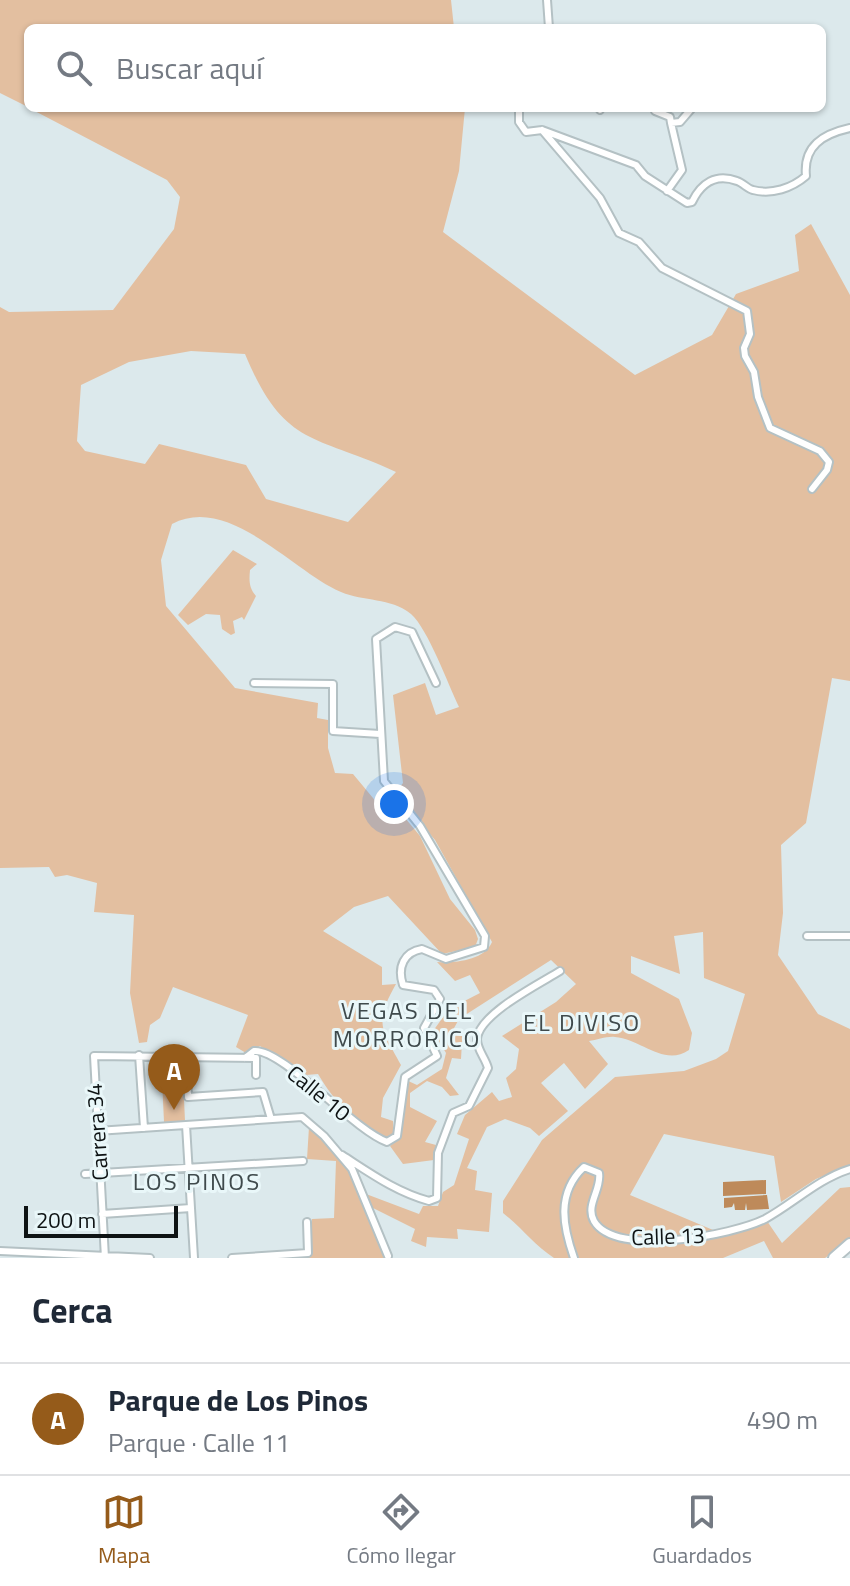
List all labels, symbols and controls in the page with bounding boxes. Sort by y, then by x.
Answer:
search box [24,24,826,112]
text: Buscar aquí [116,45,263,91]
icon: search [52,46,96,90]
your location [374,784,414,824]
district label: VEGAS DEL MORRORICO [333,992,481,1056]
district label: EL DIVISO [523,1004,641,1040]
pin: A [148,1044,200,1110]
street label: Calle 10 [280,1057,358,1129]
street label: Carrera 34 [77,1082,117,1182]
district label: LOS PINOS [133,1163,261,1199]
scale bar [24,1202,178,1238]
text: 200 m [36,1203,96,1237]
street label: Calle 13 [631,1218,705,1254]
text: Cerca [32,1284,113,1336]
text: Parque de Los Pinos [108,1377,368,1423]
text: A [50,1400,66,1439]
text: 490 m [747,1400,818,1439]
text: Parque · Calle 11 [108,1423,290,1462]
tab: Mapa [98,1490,150,1572]
tab: Cómo llegar [346,1490,456,1572]
tab: Guardados [652,1490,752,1572]

